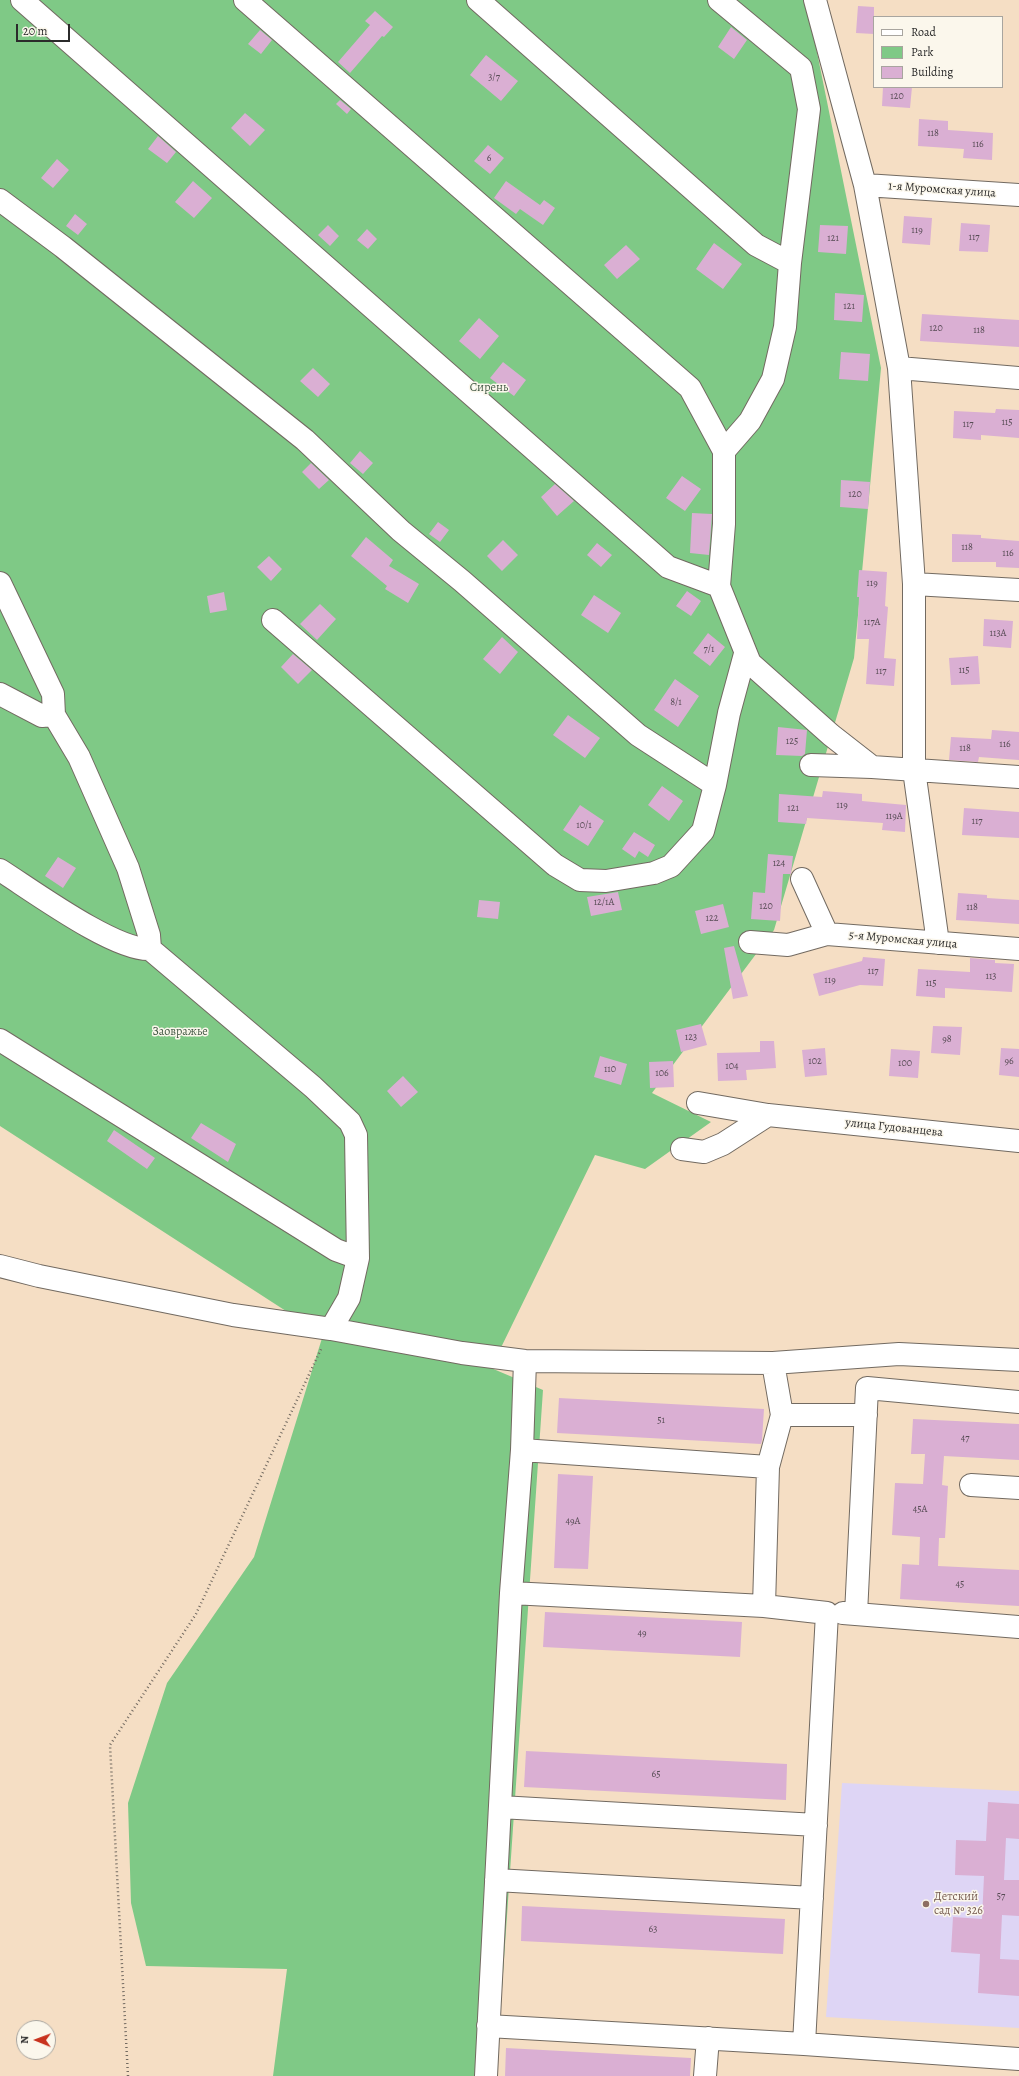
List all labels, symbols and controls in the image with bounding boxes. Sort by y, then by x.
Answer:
scale bar [18,16,72,42]
legend [873,16,1003,88]
text: 20 m [23,23,47,39]
text: Road [911,24,936,40]
text: Park [911,44,934,60]
text: Building [911,64,953,80]
house number: 3/7 [488,72,500,84]
house number: 120 [890,91,904,103]
house number: 118 [927,128,939,140]
house number: 116 [972,139,984,151]
house number: 6 [487,153,491,165]
street label: 1-я Муромская улица [888,179,996,201]
house number: 119 [911,225,923,237]
house number: 117 [968,232,980,244]
house number: 121 [827,233,839,245]
house number: 121 [843,301,855,313]
house number: 120 [929,323,943,335]
house number: 118 [973,325,985,337]
park label: Сирень [470,381,508,395]
house number: 115 [1001,417,1013,429]
house number: 117 [962,419,974,431]
house number: 120 [848,489,862,501]
house number: 118 [961,542,973,554]
house number: 116 [1002,548,1014,560]
house number: 119 [866,578,878,590]
house number: 117А [864,617,880,629]
house number: 113А [990,628,1006,640]
house number: 7/1 [704,644,714,656]
house number: 115 [958,665,970,677]
house number: 117 [875,666,887,678]
house number: 8/1 [670,697,682,709]
house number: 125 [786,736,798,748]
house number: 116 [999,739,1011,751]
house number: 118 [959,743,971,755]
house number: 119 [836,800,848,812]
house number: 121 [787,803,799,815]
house number: 119А [885,811,903,823]
house number: 117 [971,816,983,828]
house number: 10/1 [576,820,592,832]
house number: 124 [773,858,785,870]
house number: 12/1А [594,897,614,909]
house number: 120 [759,901,773,913]
house number: 118 [966,902,978,914]
house number: 122 [706,913,718,925]
street label: 5-я Муромская улица [848,928,958,952]
house number: 117 [867,966,879,978]
house number: 113 [986,971,996,983]
house number: 119 [824,975,836,987]
house number: 115 [925,978,937,990]
park label: Заовражье [152,1025,208,1039]
house number: 123 [685,1032,697,1044]
house number: 98 [942,1034,952,1046]
house number: 102 [808,1056,822,1068]
house number: 96 [1004,1056,1014,1068]
house number: 100 [898,1058,912,1070]
house number: 104 [725,1061,739,1073]
house number: 110 [604,1064,616,1076]
house number: 106 [655,1068,669,1080]
street label: улица Гудованцева [845,1116,943,1140]
house number: 51 [657,1415,665,1427]
house number: 47 [961,1433,969,1445]
house number: 45А [913,1504,927,1516]
house number: 49А [566,1516,580,1528]
house number: 45 [956,1579,964,1591]
house number: 49 [637,1628,647,1640]
house number: 65 [652,1769,660,1781]
place label: Детский сад № 326 [934,1890,983,1918]
house number: 57 [997,1891,1005,1903]
marker: Детский сад № 326 [921,1899,931,1909]
house number: 63 [649,1924,657,1936]
north arrow [16,2020,56,2060]
text: N [17,2036,32,2044]

